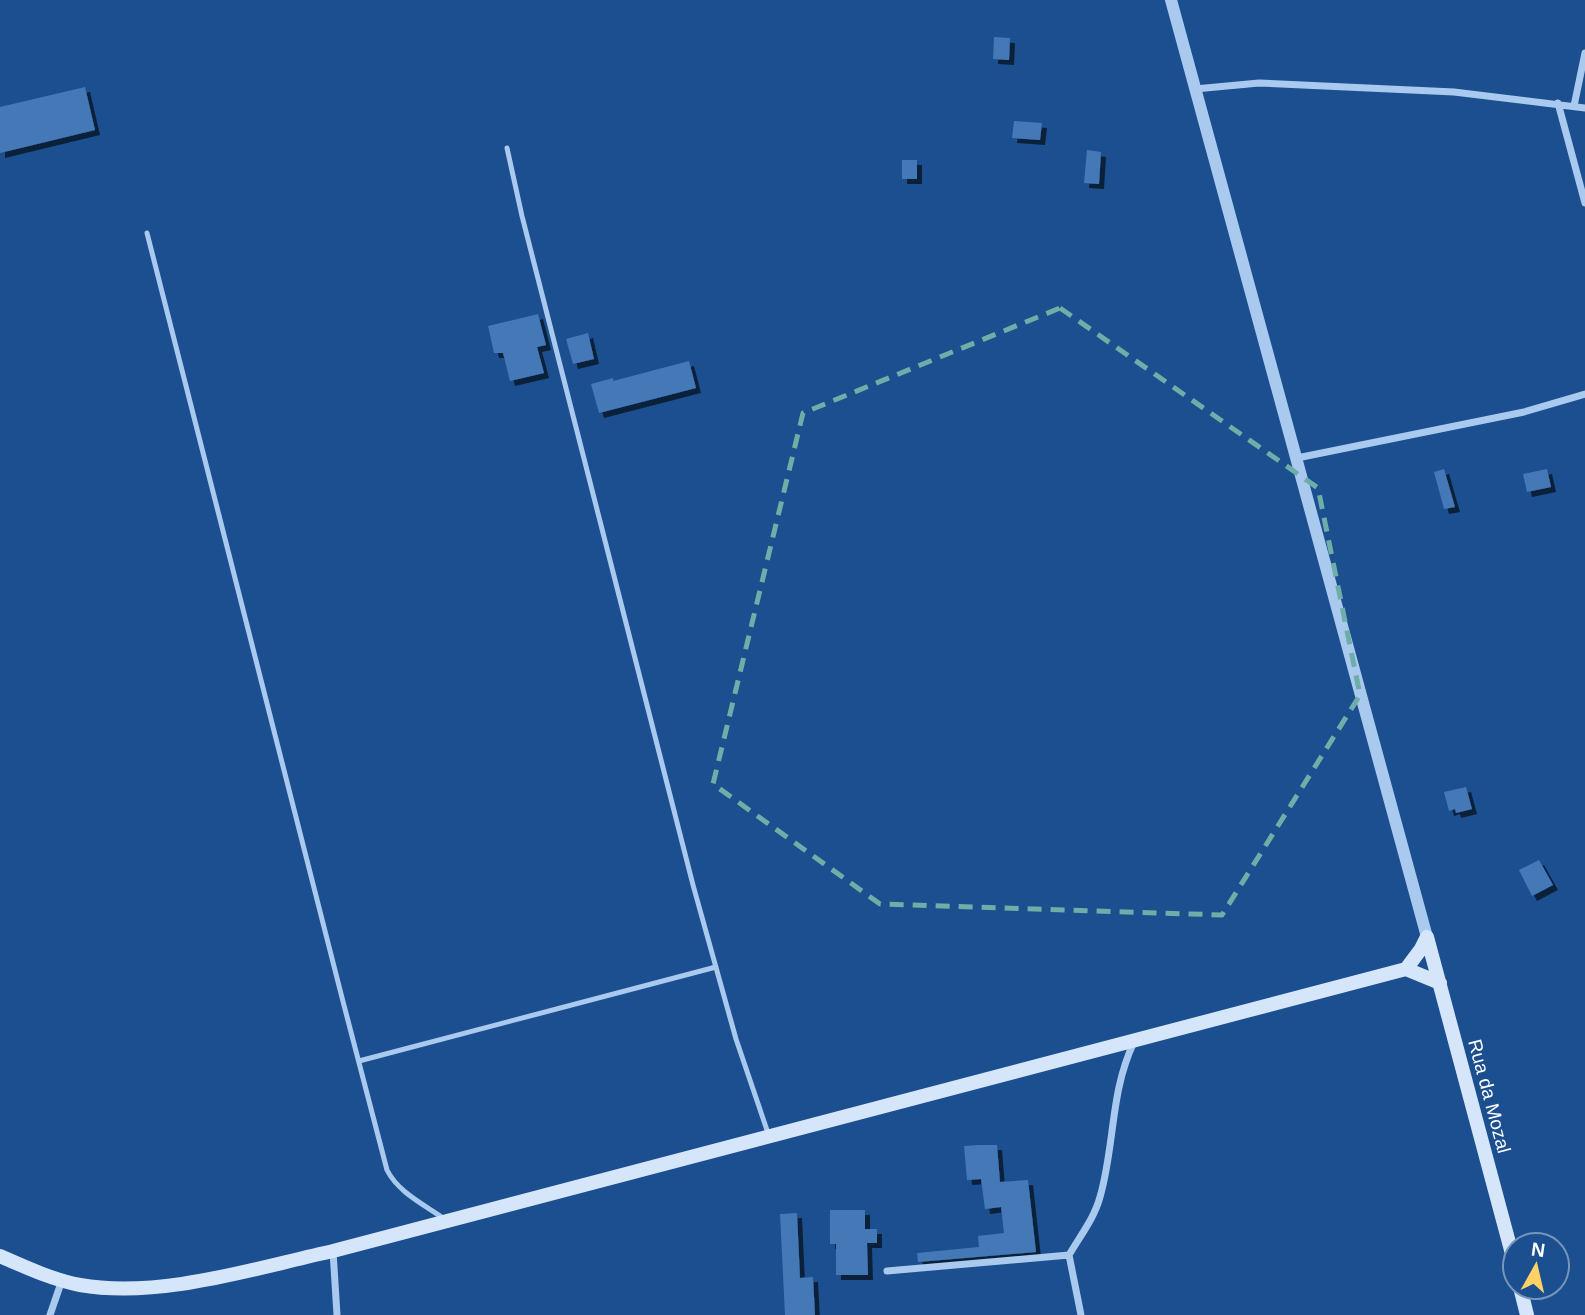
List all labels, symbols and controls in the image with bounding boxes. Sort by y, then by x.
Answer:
street label: Rua da Mozal [1464,1037,1515,1155]
north arrow [1501,1231,1571,1301]
text: N [1530,1238,1547,1261]

